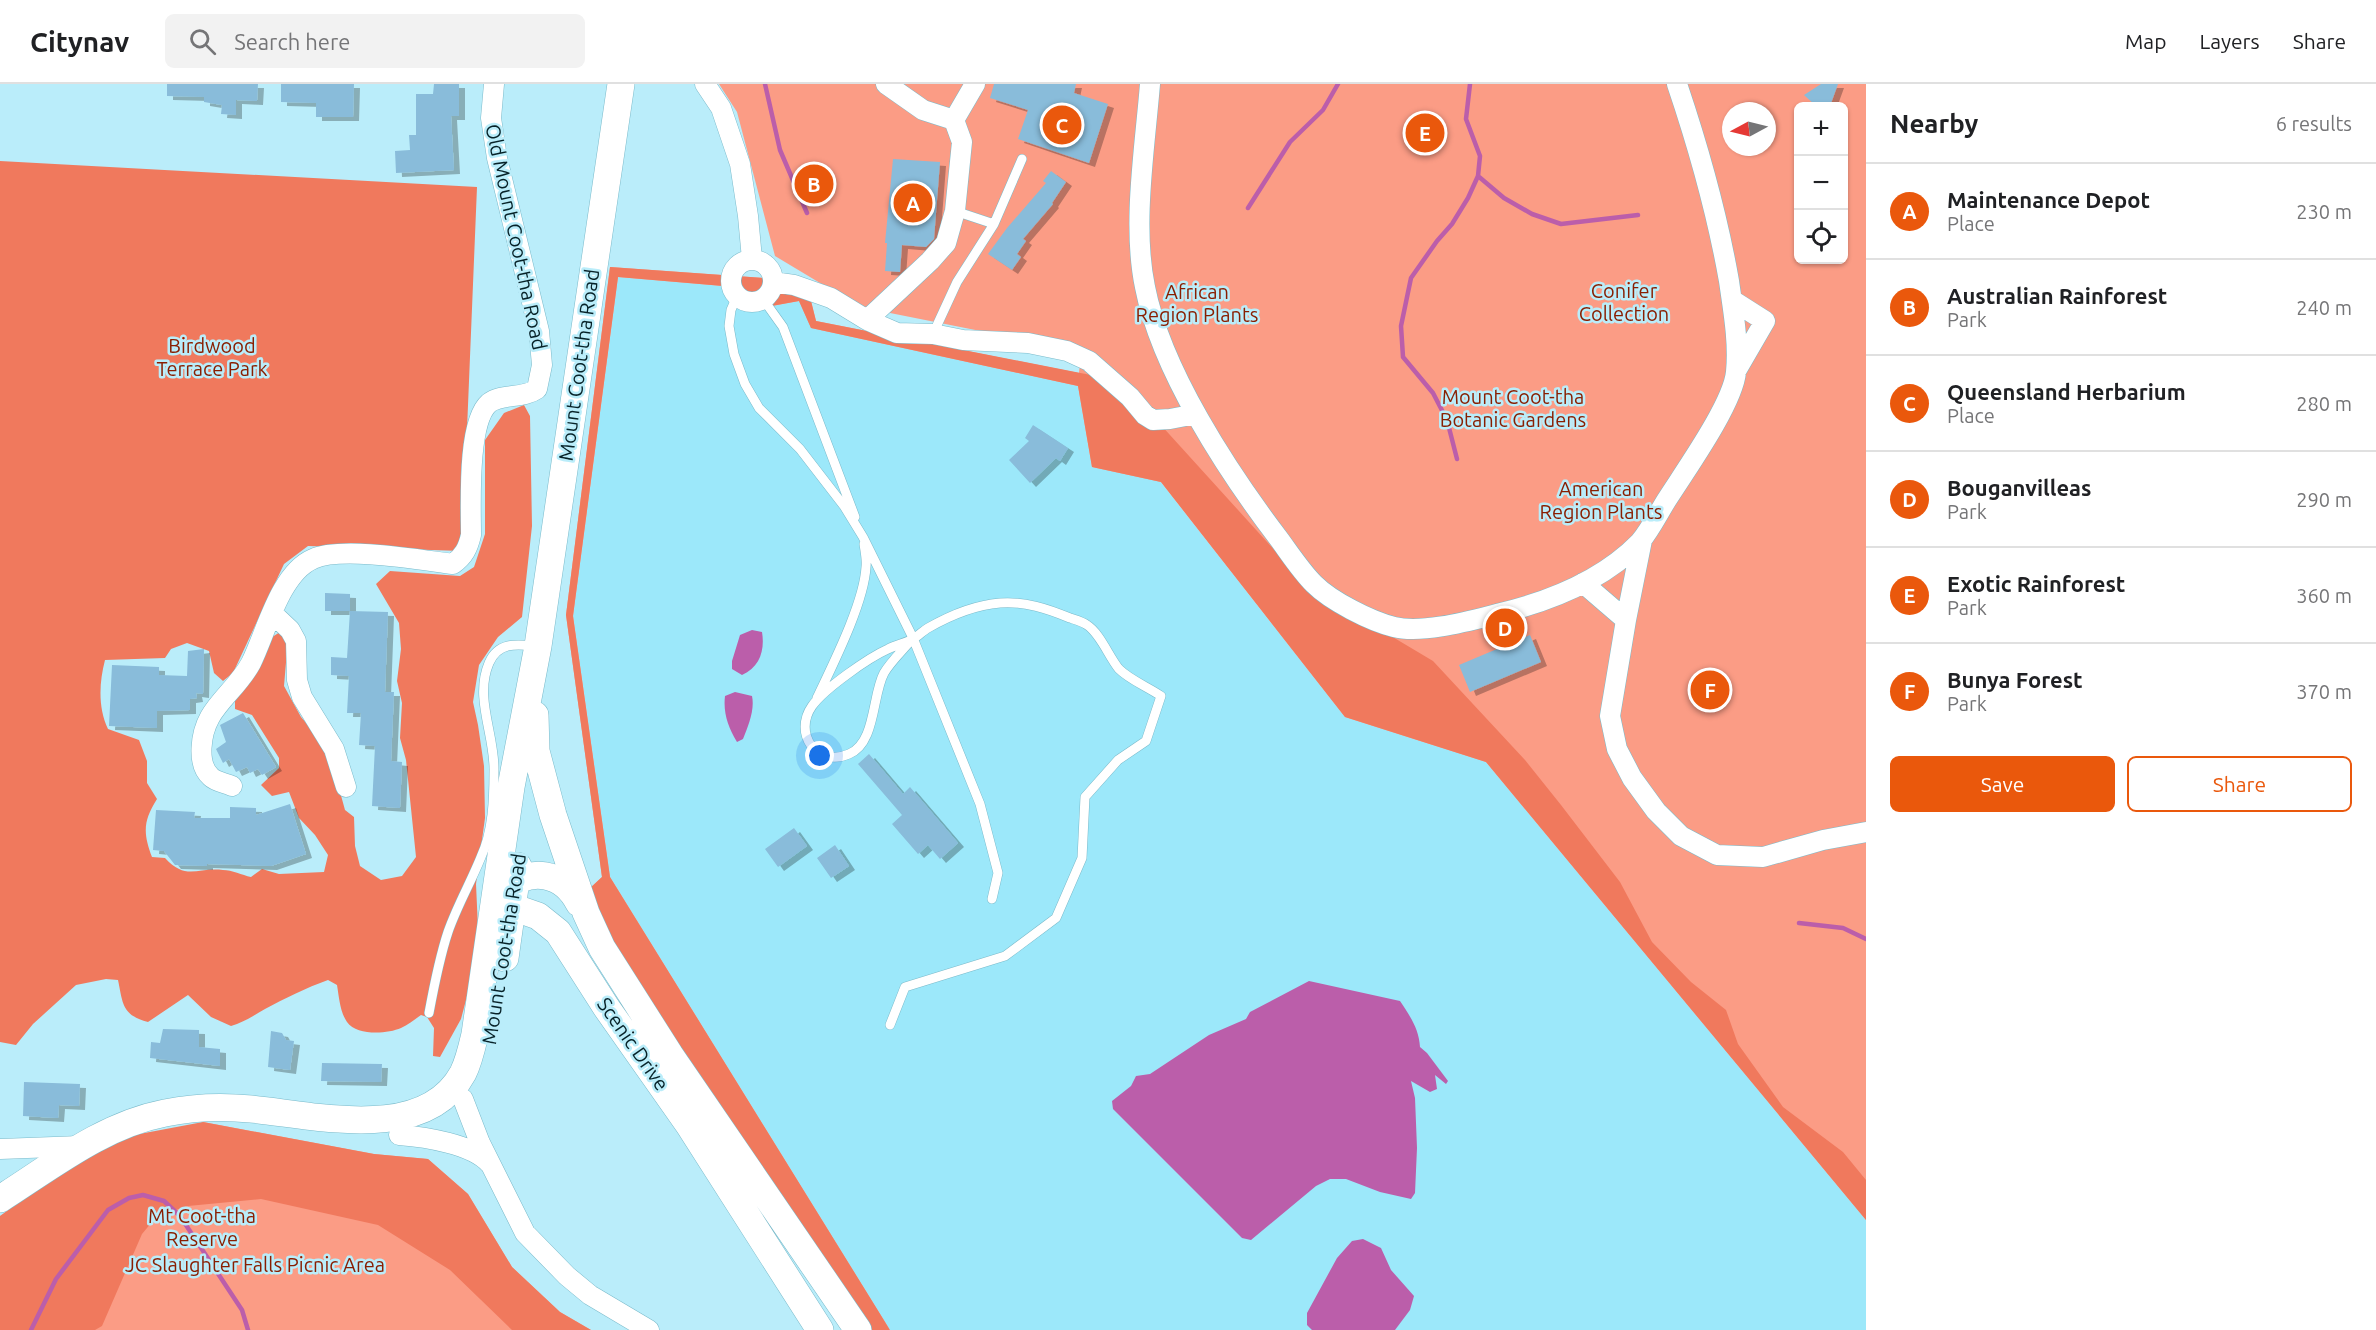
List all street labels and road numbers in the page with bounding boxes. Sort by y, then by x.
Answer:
street label: Old Mount Coot-tha Road [481,122,552,352]
street label: Mount Coot-tha Road [554,268,603,462]
street label: Mount Coot-tha Road [477,852,530,1046]
street label: Scenic Drive [593,993,674,1095]

